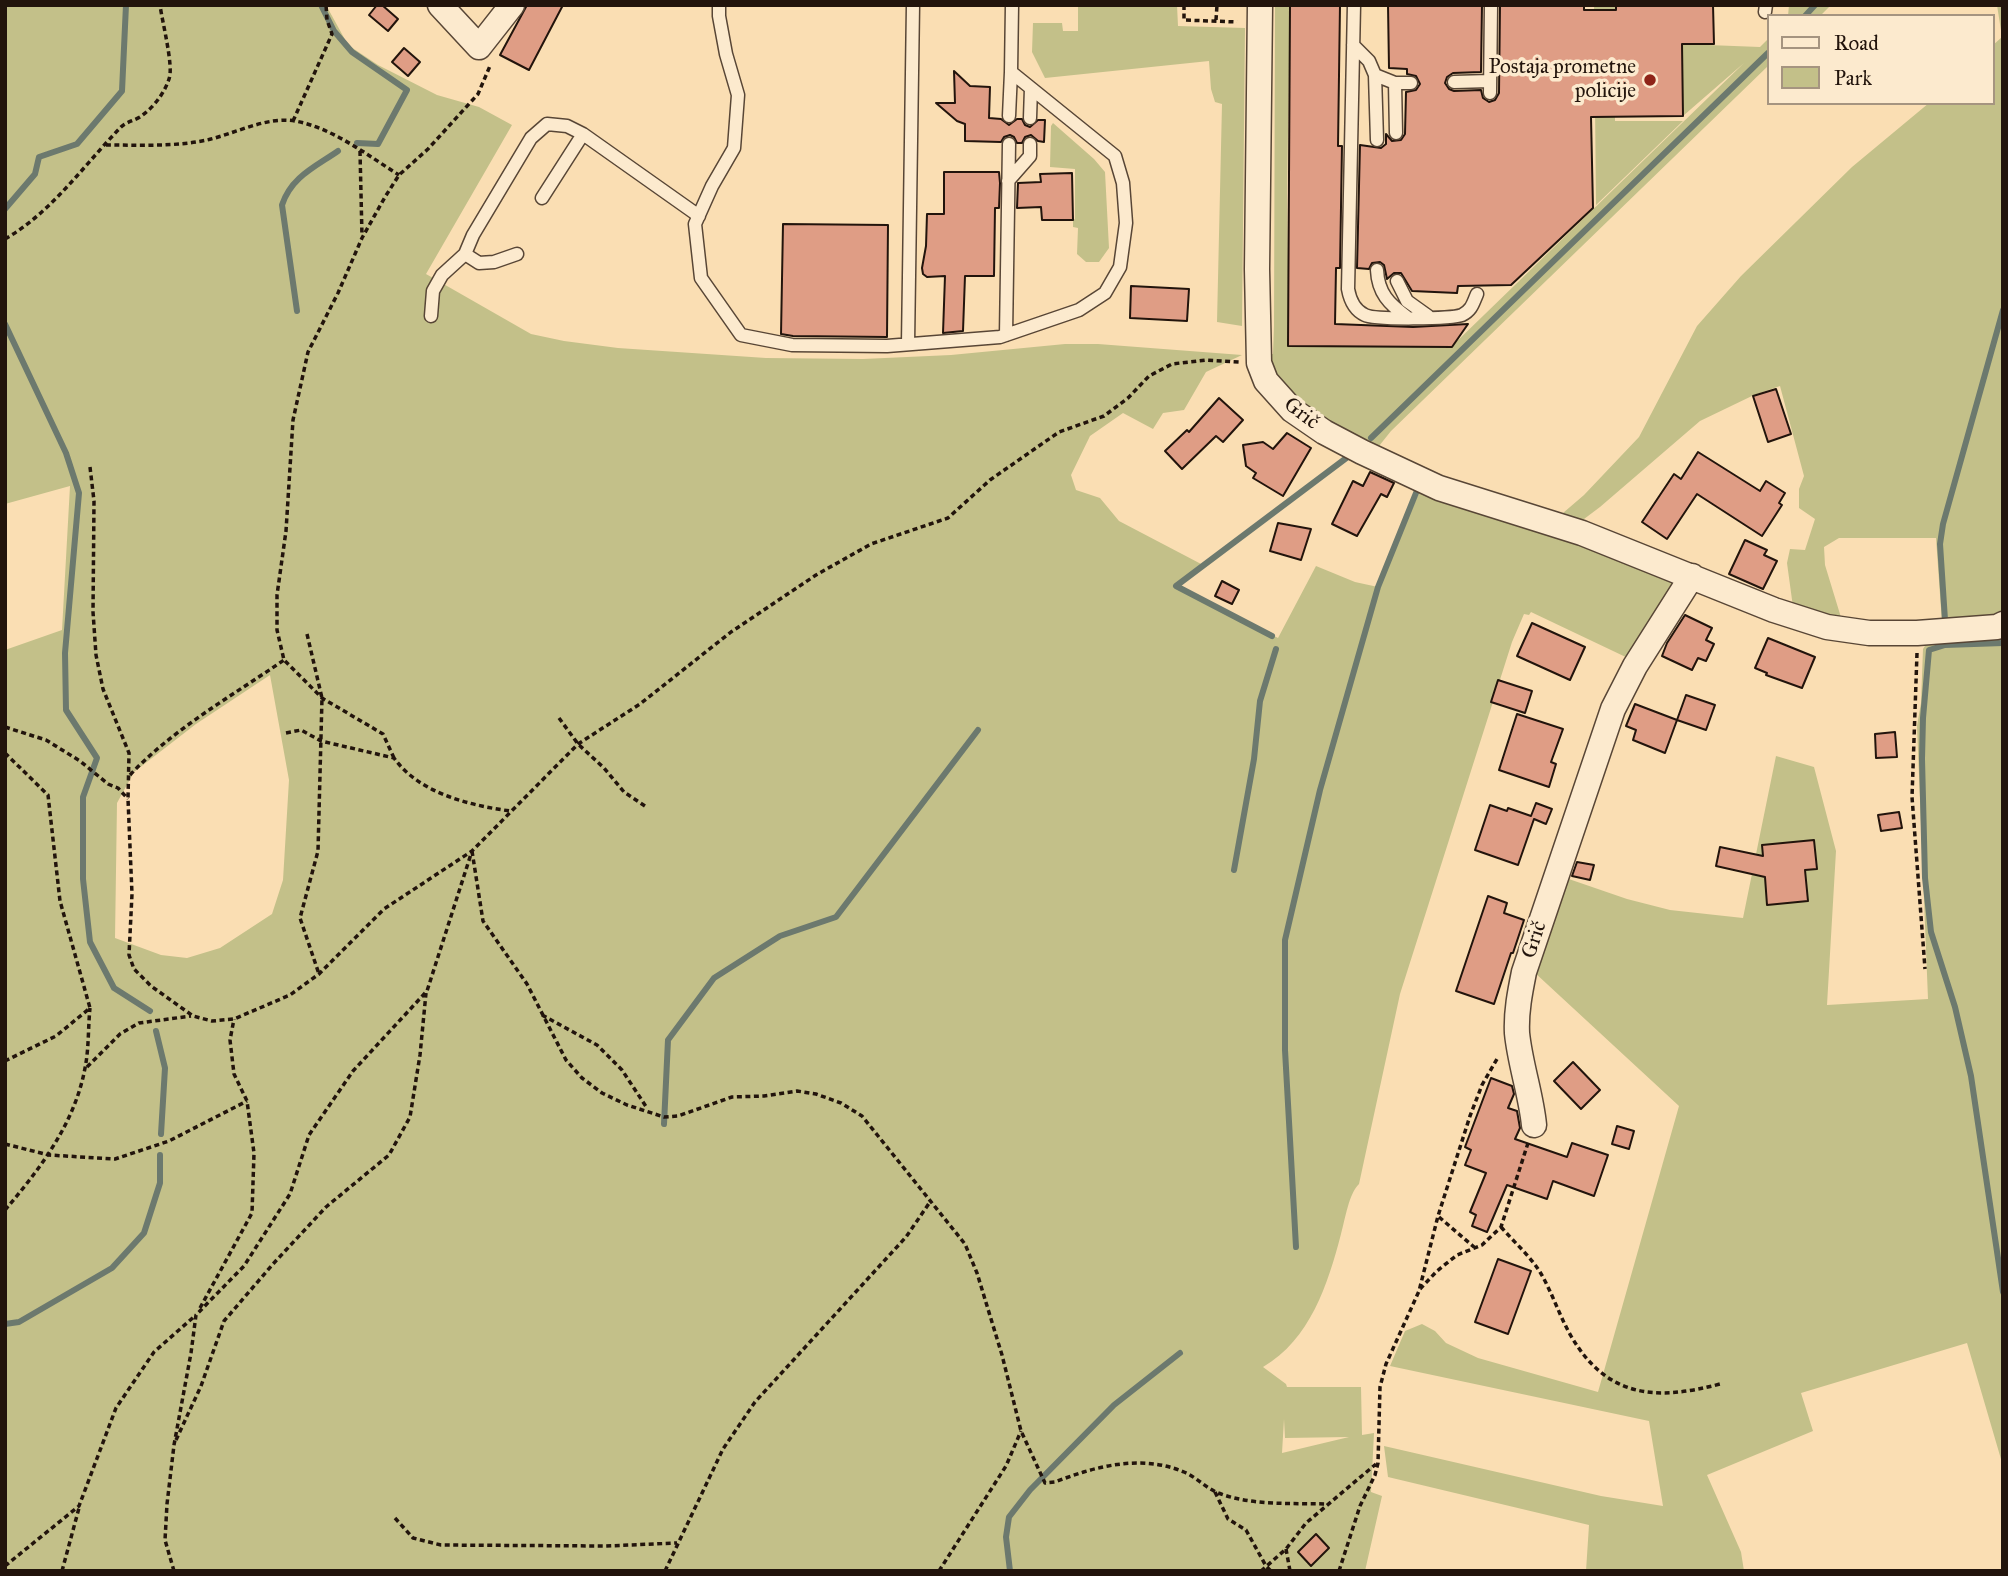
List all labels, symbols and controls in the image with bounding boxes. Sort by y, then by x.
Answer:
legend [1766,14,1994,105]
text: Road [1834,30,1879,56]
place label: Postaja prometne policije [1489,55,1636,105]
text: Park [1834,65,1872,91]
marker: Postaja prometne policije [1642,72,1658,88]
street label: Grič [1278,393,1324,435]
street label: Grič [1517,918,1553,962]

